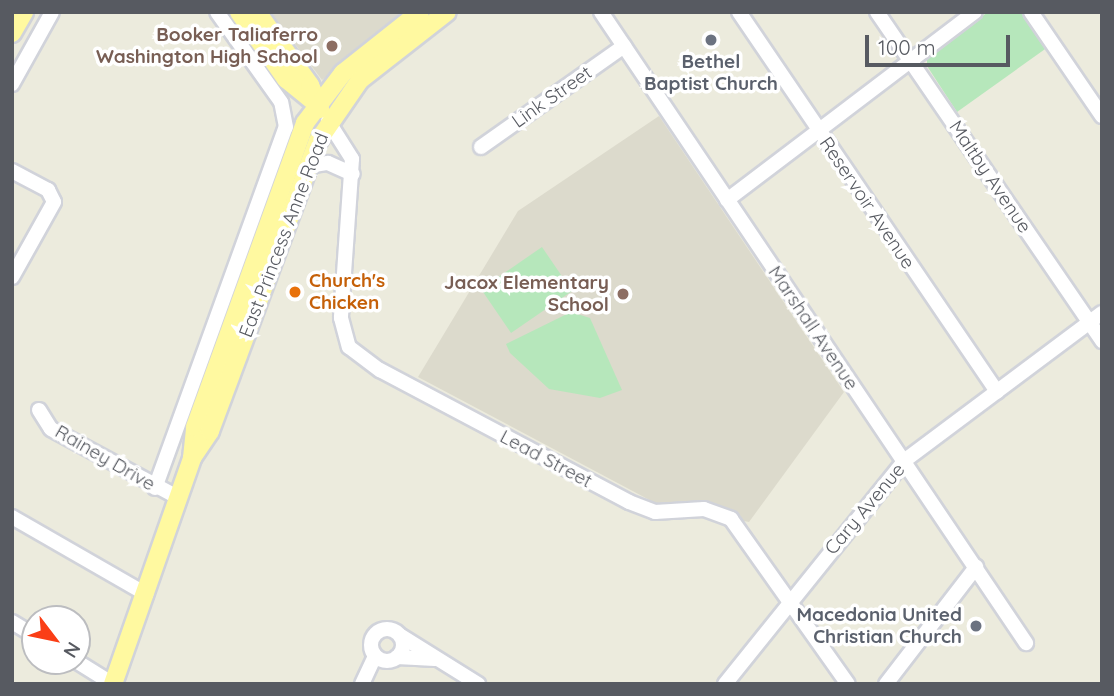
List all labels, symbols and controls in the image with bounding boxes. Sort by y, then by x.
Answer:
scale bar [869,21,1014,65]
place label: Booker Taliaferro Washington High School [96,24,318,68]
marker: Bethel Baptist Church [703,32,719,48]
text: 100 m [878,34,936,60]
marker: Booker Taliaferro Washington High School [324,38,340,54]
place label: Bethel Baptist Church [644,51,778,95]
street label: Link Street [508,61,596,133]
street label: Maltby Avenue [944,117,1036,237]
street label: East Princess Anne Road [234,129,334,341]
street label: Reservoir Avenue [814,133,920,273]
street label: Marshall Avenue [763,262,863,394]
place label: Church's Chicken [309,270,385,314]
place label: Jacox Elementary School [444,272,609,316]
marker: Church's Chicken [287,284,303,300]
marker: Jacox Elementary School [615,286,631,302]
street label: Rainey Drive [51,420,159,496]
street label: Lead Street [496,425,596,493]
street label: Cary Avenue [820,459,910,559]
place label: Macedonia United Christian Church [797,604,962,648]
north arrow [21,605,91,675]
marker: Macedonia United Christian Church [968,618,984,634]
text: N [58,638,86,662]

